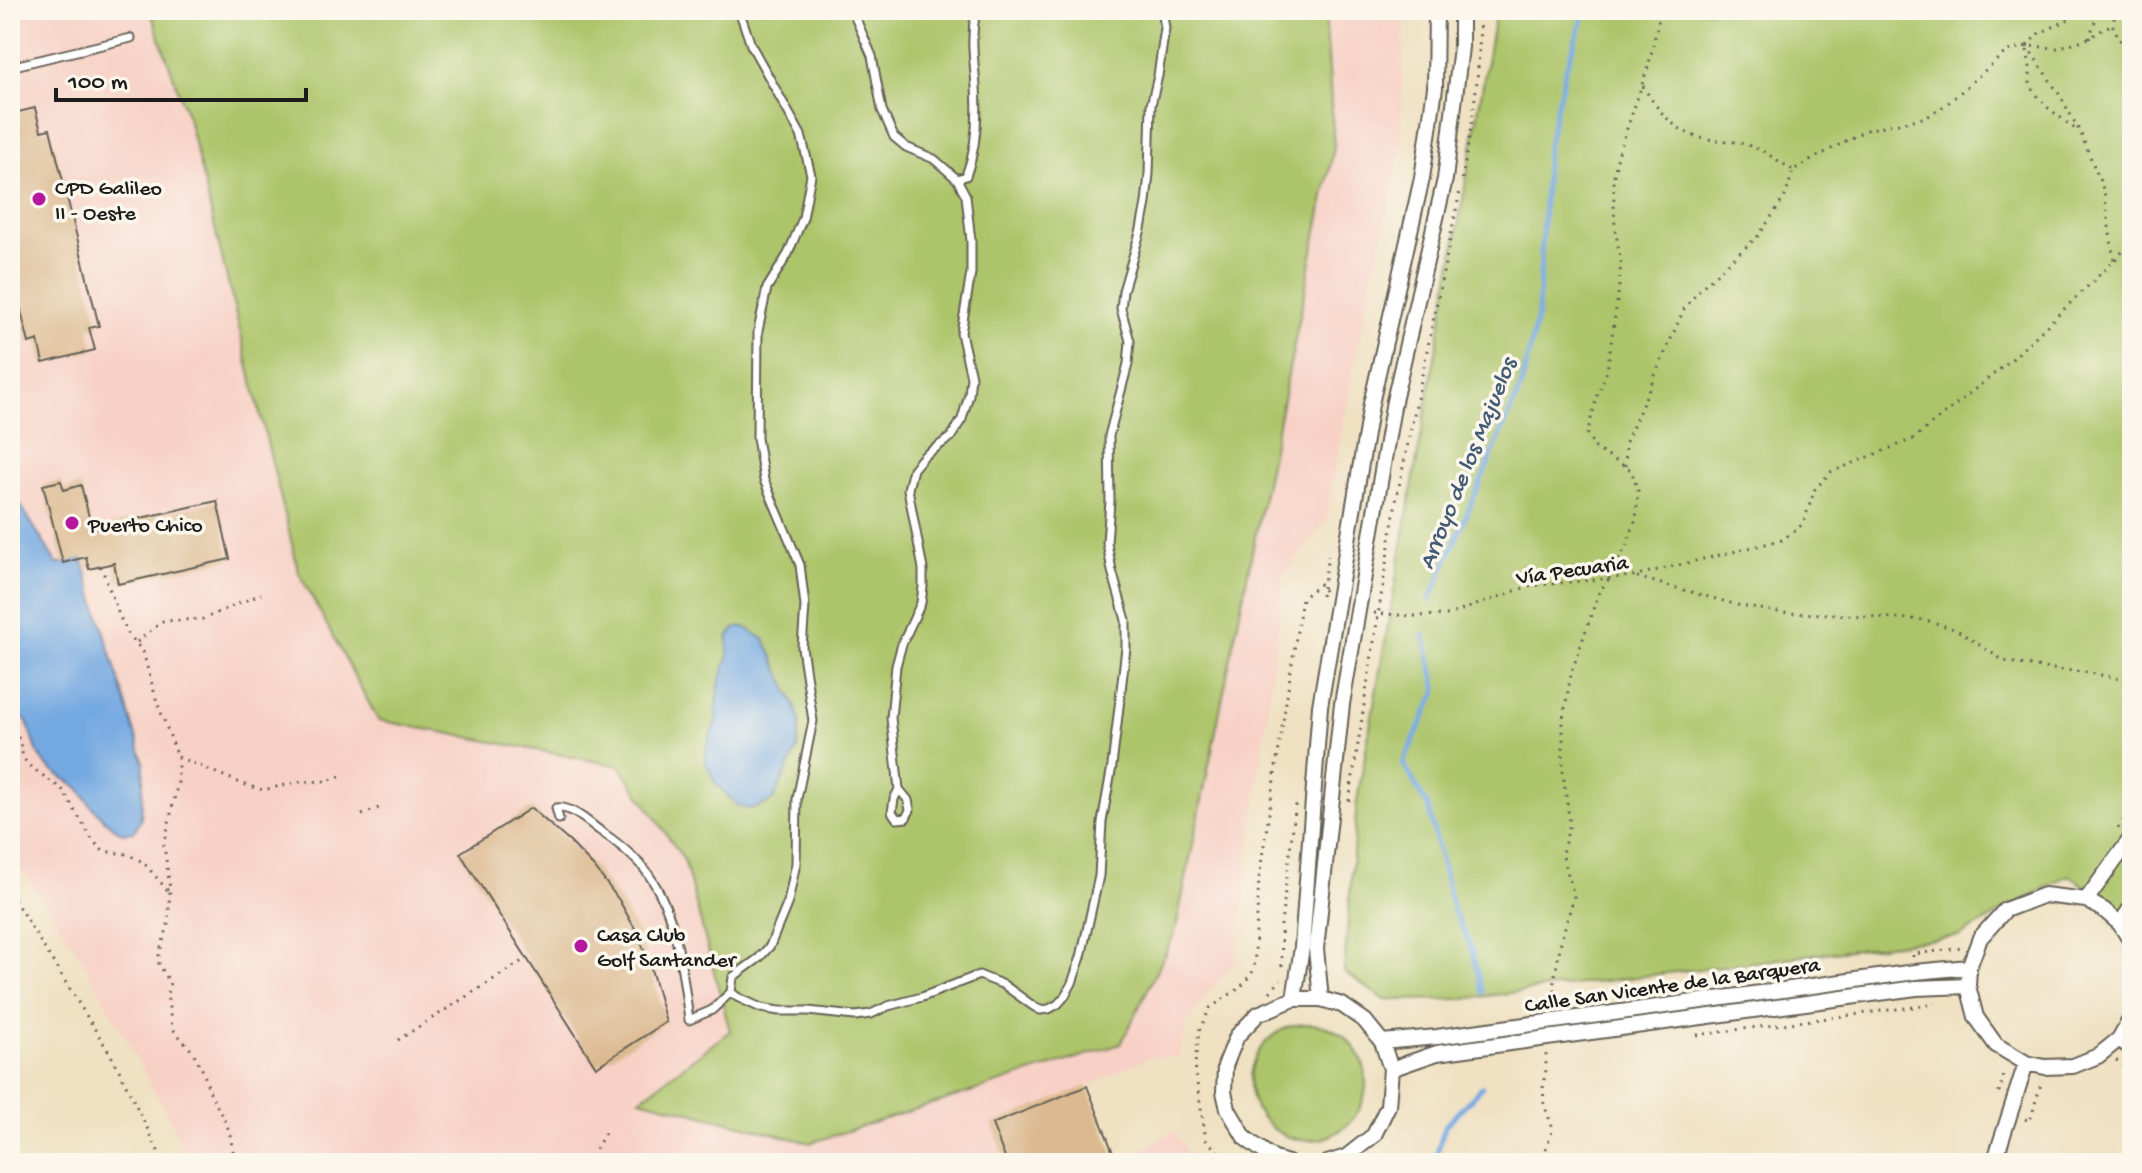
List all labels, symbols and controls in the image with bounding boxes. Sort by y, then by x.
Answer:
scale bar [56,52,306,102]
text: 100 m [67,69,128,98]
place label: CPD Galileo II - Oeste [55,177,162,228]
marker: CPD Galileo II - Oeste [30,190,48,208]
water label: Arroyo de los Majuelos [1414,352,1526,574]
marker: Puerto Chico [63,514,81,532]
place label: Puerto Chico [87,514,203,540]
street label: Vía Pecuaria [1514,551,1631,593]
place label: Casa Club Golf Santander [597,924,738,975]
marker: Casa Club Golf Santander [572,937,590,955]
street label: Calle San Vicente de la Barquera [1523,953,1823,1021]

